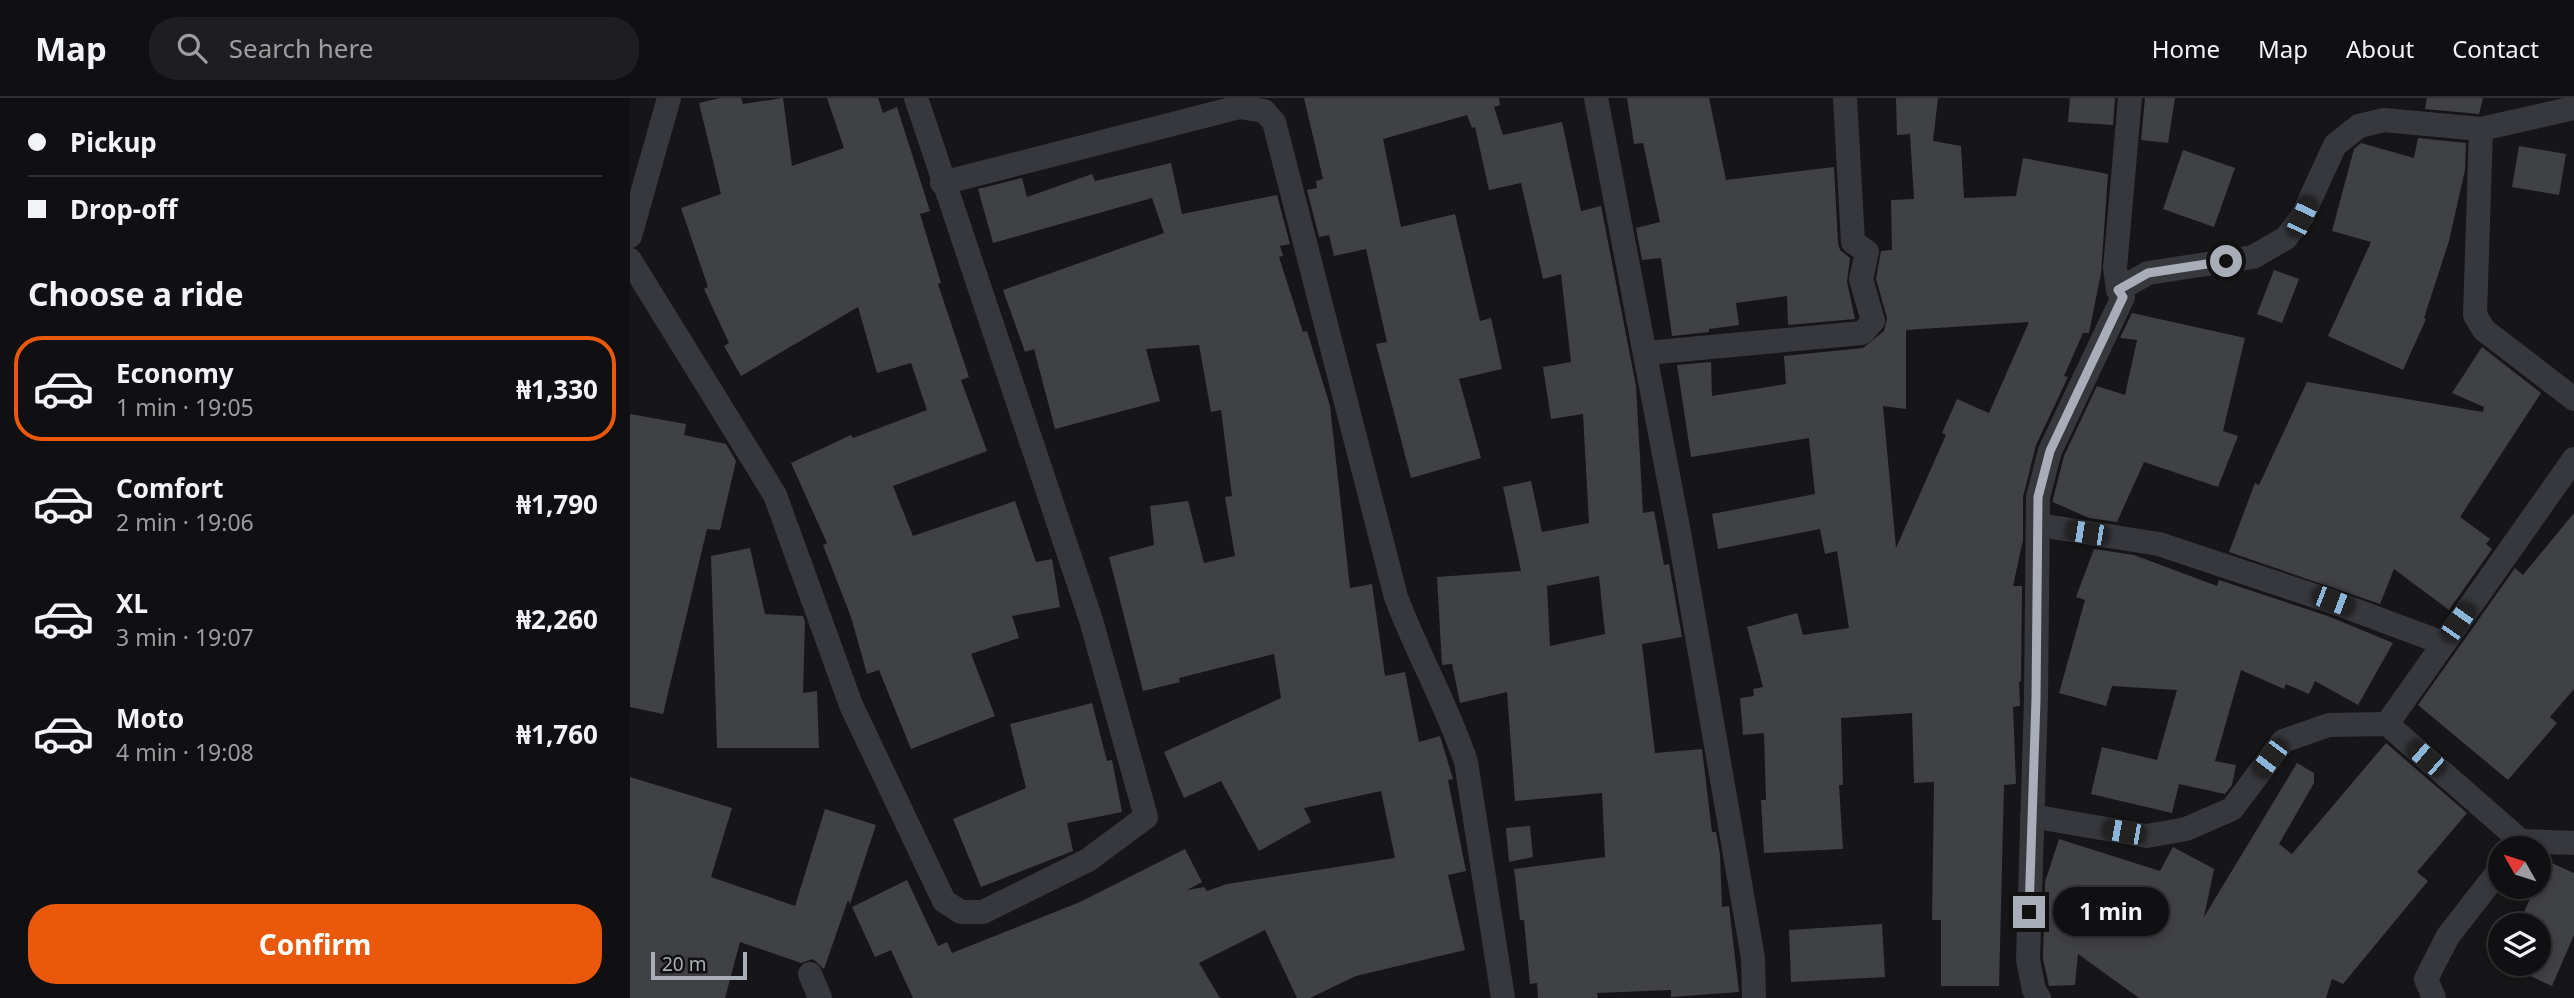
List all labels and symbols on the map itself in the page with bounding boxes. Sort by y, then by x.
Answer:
car [2284,194,2321,240]
route start [2210,245,2242,277]
car [2065,519,2110,547]
car [2310,584,2357,618]
car [2438,599,2479,645]
car [2249,735,2292,781]
car [2404,736,2449,780]
car [2102,818,2147,846]
north arrow [2488,836,2552,900]
callout: 1 min [2054,888,2169,936]
route end [2013,896,2045,928]
scale bar [651,949,747,981]

